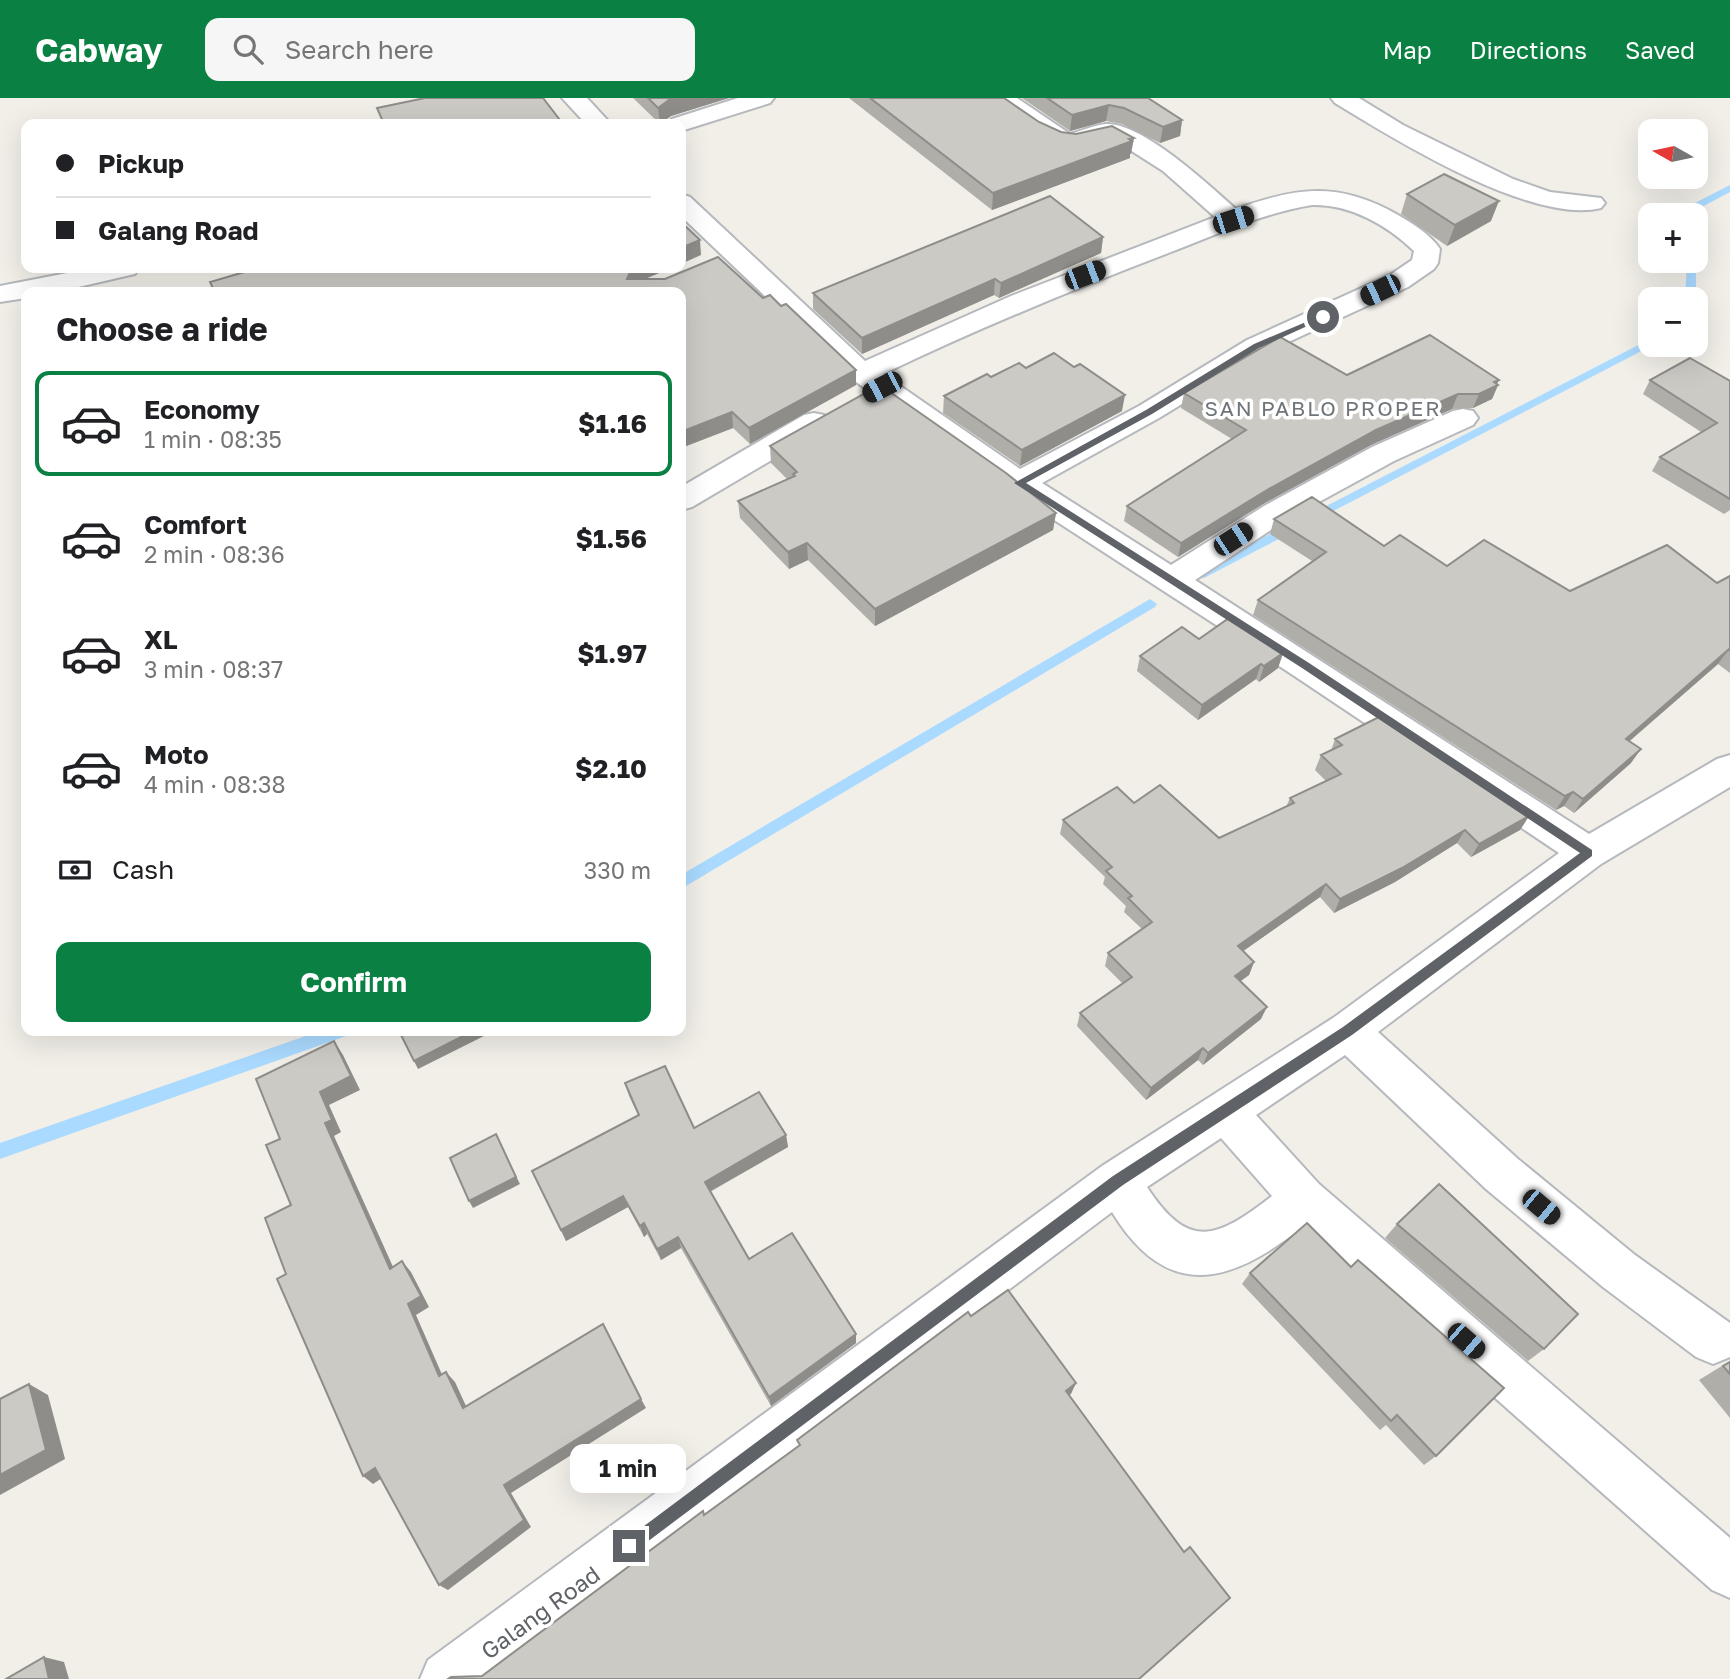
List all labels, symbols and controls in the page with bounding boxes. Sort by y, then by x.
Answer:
search box [205,18,695,81]
text: Cabway [35,30,163,69]
icon: search [229,30,267,68]
text: Search here [285,34,434,65]
text: Map [1383,35,1432,64]
text: Directions [1470,35,1587,64]
text: Saved [1625,35,1695,64]
north arrow [1638,119,1708,189]
map controls [1638,119,1708,357]
text: Pickup [98,148,184,179]
button: + [1638,203,1708,273]
car [1210,204,1257,236]
text: Galang Road [98,215,259,246]
car [1062,258,1109,292]
car [1357,271,1404,309]
button: − [1638,287,1708,357]
route start [1307,301,1339,333]
text: Choose a ride [56,310,268,348]
car [859,368,906,406]
icon: car [60,392,123,455]
text: Economy [144,394,260,425]
district label: SAN PABLO PROPER [1204,395,1442,421]
text: $1.16 [578,408,647,439]
text: 1 min · 08:35 [144,425,282,453]
icon: car [60,507,123,570]
text: Comfort [144,509,247,540]
car [1210,519,1257,559]
text: $1.56 [575,523,647,554]
text: 2 min · 08:36 [144,540,285,568]
icon: car [60,622,123,685]
text: XL [144,624,178,655]
text: $1.97 [577,638,647,669]
text: 3 min · 08:37 [144,655,283,683]
icon: car [60,737,123,800]
text: Moto [144,739,209,770]
text: $2.10 [575,753,647,784]
text: 4 min · 08:38 [144,770,286,798]
icon: cash [56,851,94,889]
text: Cash [112,854,174,885]
text: 330 m [584,856,651,884]
button: Confirm [56,942,651,1022]
car [1519,1185,1564,1229]
car [1444,1319,1489,1363]
callout: 1 min [571,1444,687,1494]
text: 1 min [599,1454,657,1482]
route end [613,1530,645,1562]
street label: Galang Road [475,1560,605,1664]

